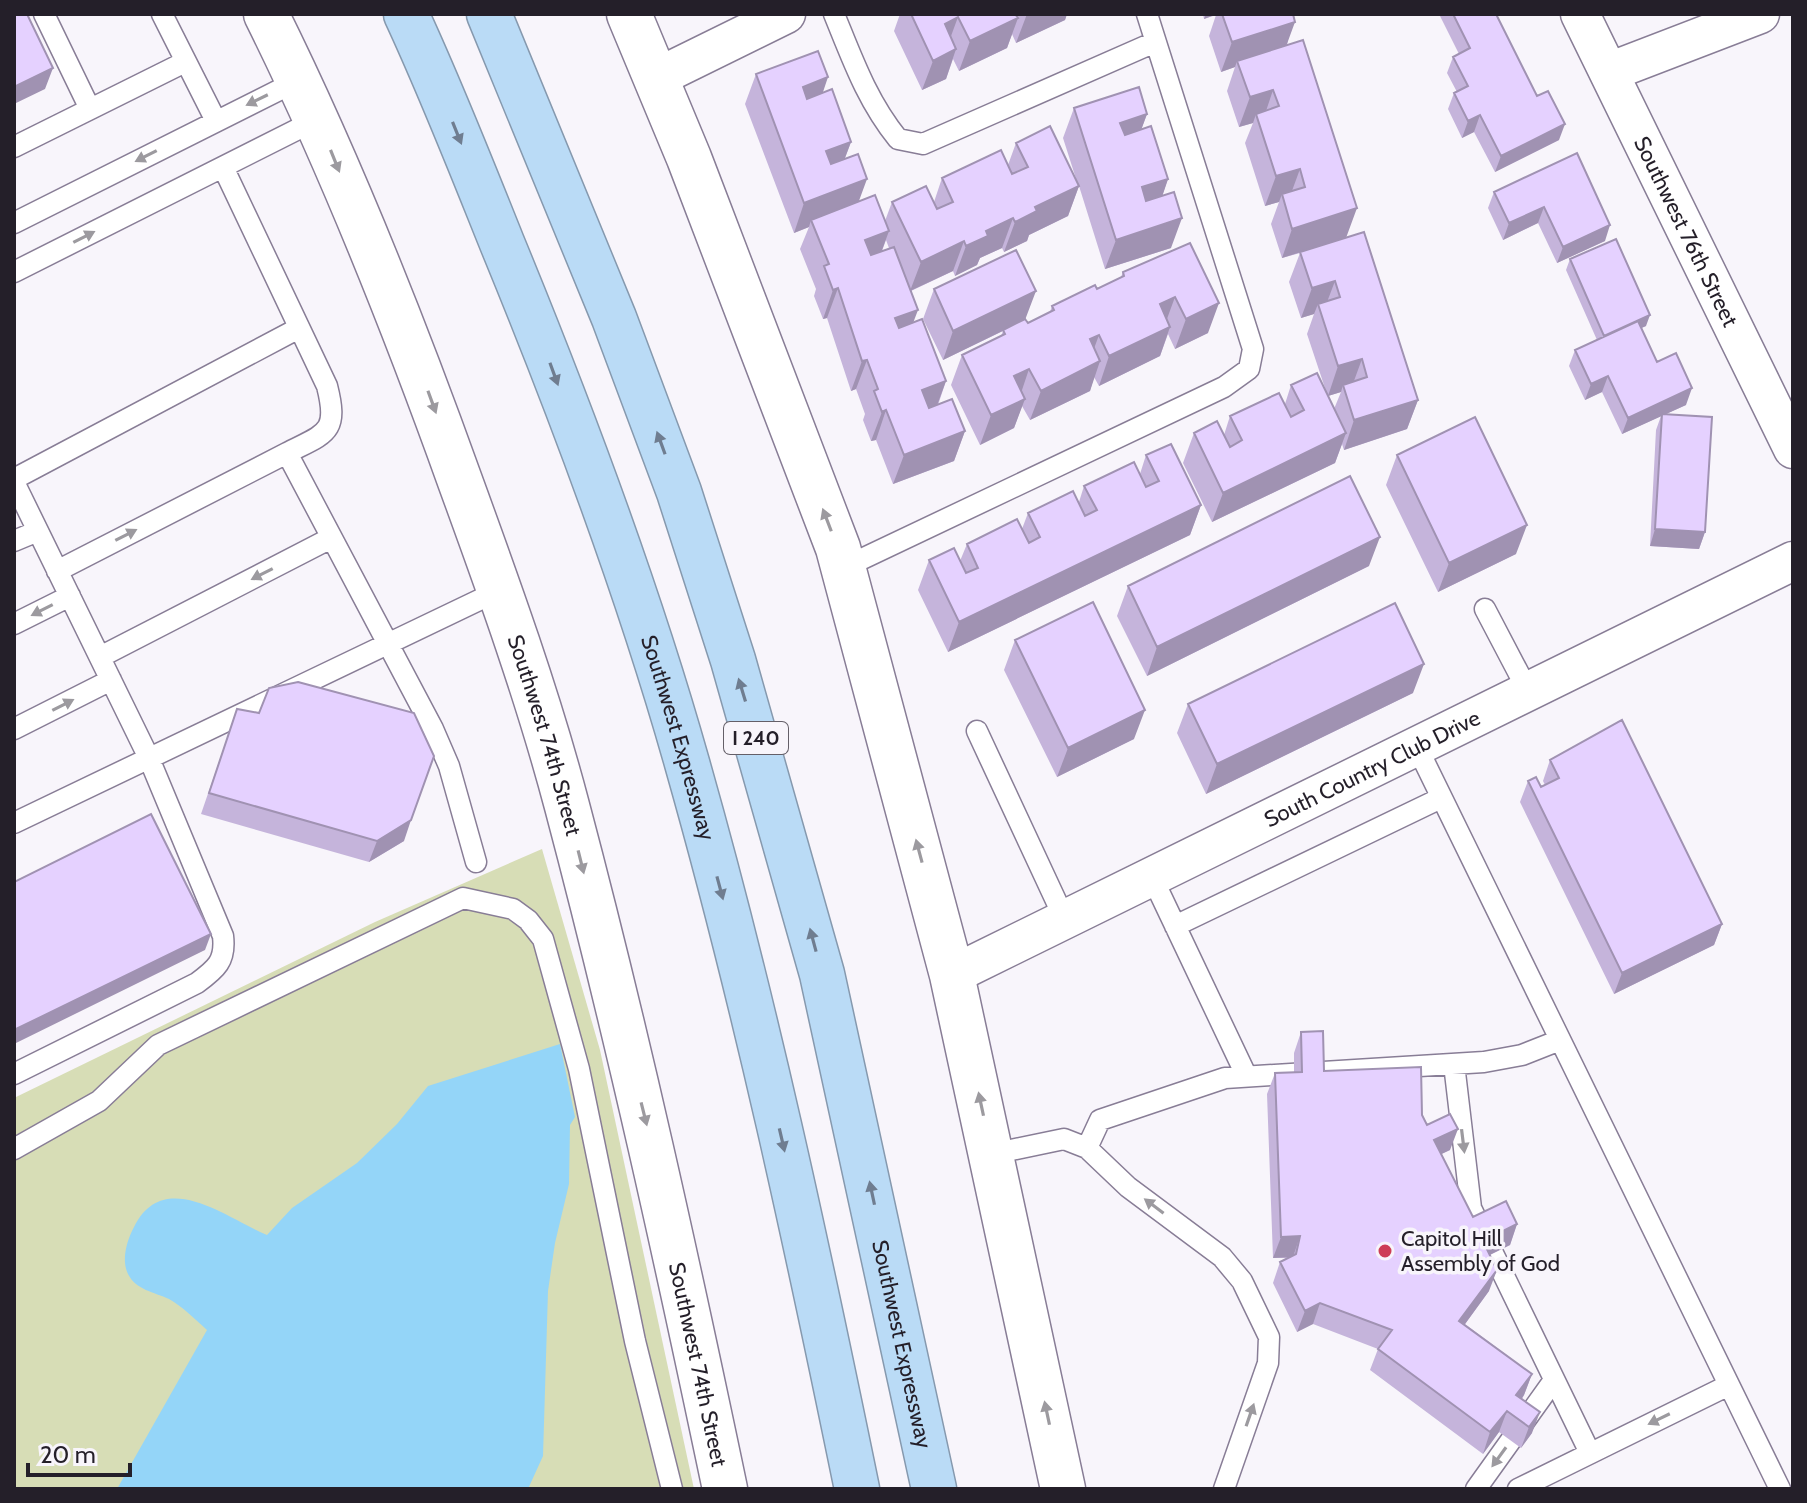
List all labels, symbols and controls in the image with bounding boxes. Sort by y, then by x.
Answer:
one-way arrow [246,93,269,107]
one-way arrow [451,121,464,145]
street label: Southwest 76th Street [1629,132,1745,331]
one-way arrow [135,149,158,163]
one-way arrow [328,149,341,173]
one-way arrow [72,230,95,244]
one-way arrow [548,362,561,386]
one-way arrow [426,390,439,414]
one-way arrow [654,431,666,455]
one-way arrow [820,508,833,532]
one-way arrow [115,528,138,542]
one-way arrow [250,567,273,580]
one-way arrow [30,604,53,617]
street label: Southwest 74th Street [502,631,588,839]
street label: Southwest Expressway [636,632,721,843]
one-way arrow [735,678,748,702]
one-way arrow [51,698,74,711]
street label: South Country Club Drive [1260,704,1484,833]
road number: I 240 [724,722,788,754]
one-way arrow [913,839,925,864]
one-way arrow [575,850,587,875]
one-way arrow [715,875,727,900]
one-way arrow [807,928,819,953]
one-way arrow [974,1091,987,1116]
one-way arrow [638,1102,650,1127]
one-way arrow [777,1128,789,1153]
one-way arrow [1457,1129,1470,1154]
one-way arrow [865,1181,878,1206]
one-way arrow [1143,1199,1164,1215]
place label: Capitol Hill Assembly of God [1401,1225,1560,1277]
street label: Southwest Expressway [867,1237,938,1451]
marker: Capitol Hill Assembly of God [1376,1242,1394,1260]
street label: Southwest 74th Street [663,1260,734,1470]
one-way arrow [1040,1400,1053,1425]
one-way arrow [1244,1403,1256,1427]
one-way arrow [1647,1412,1670,1426]
scale bar [28,1427,130,1477]
text: 20 m [40,1440,96,1469]
one-way arrow [1491,1447,1507,1467]

